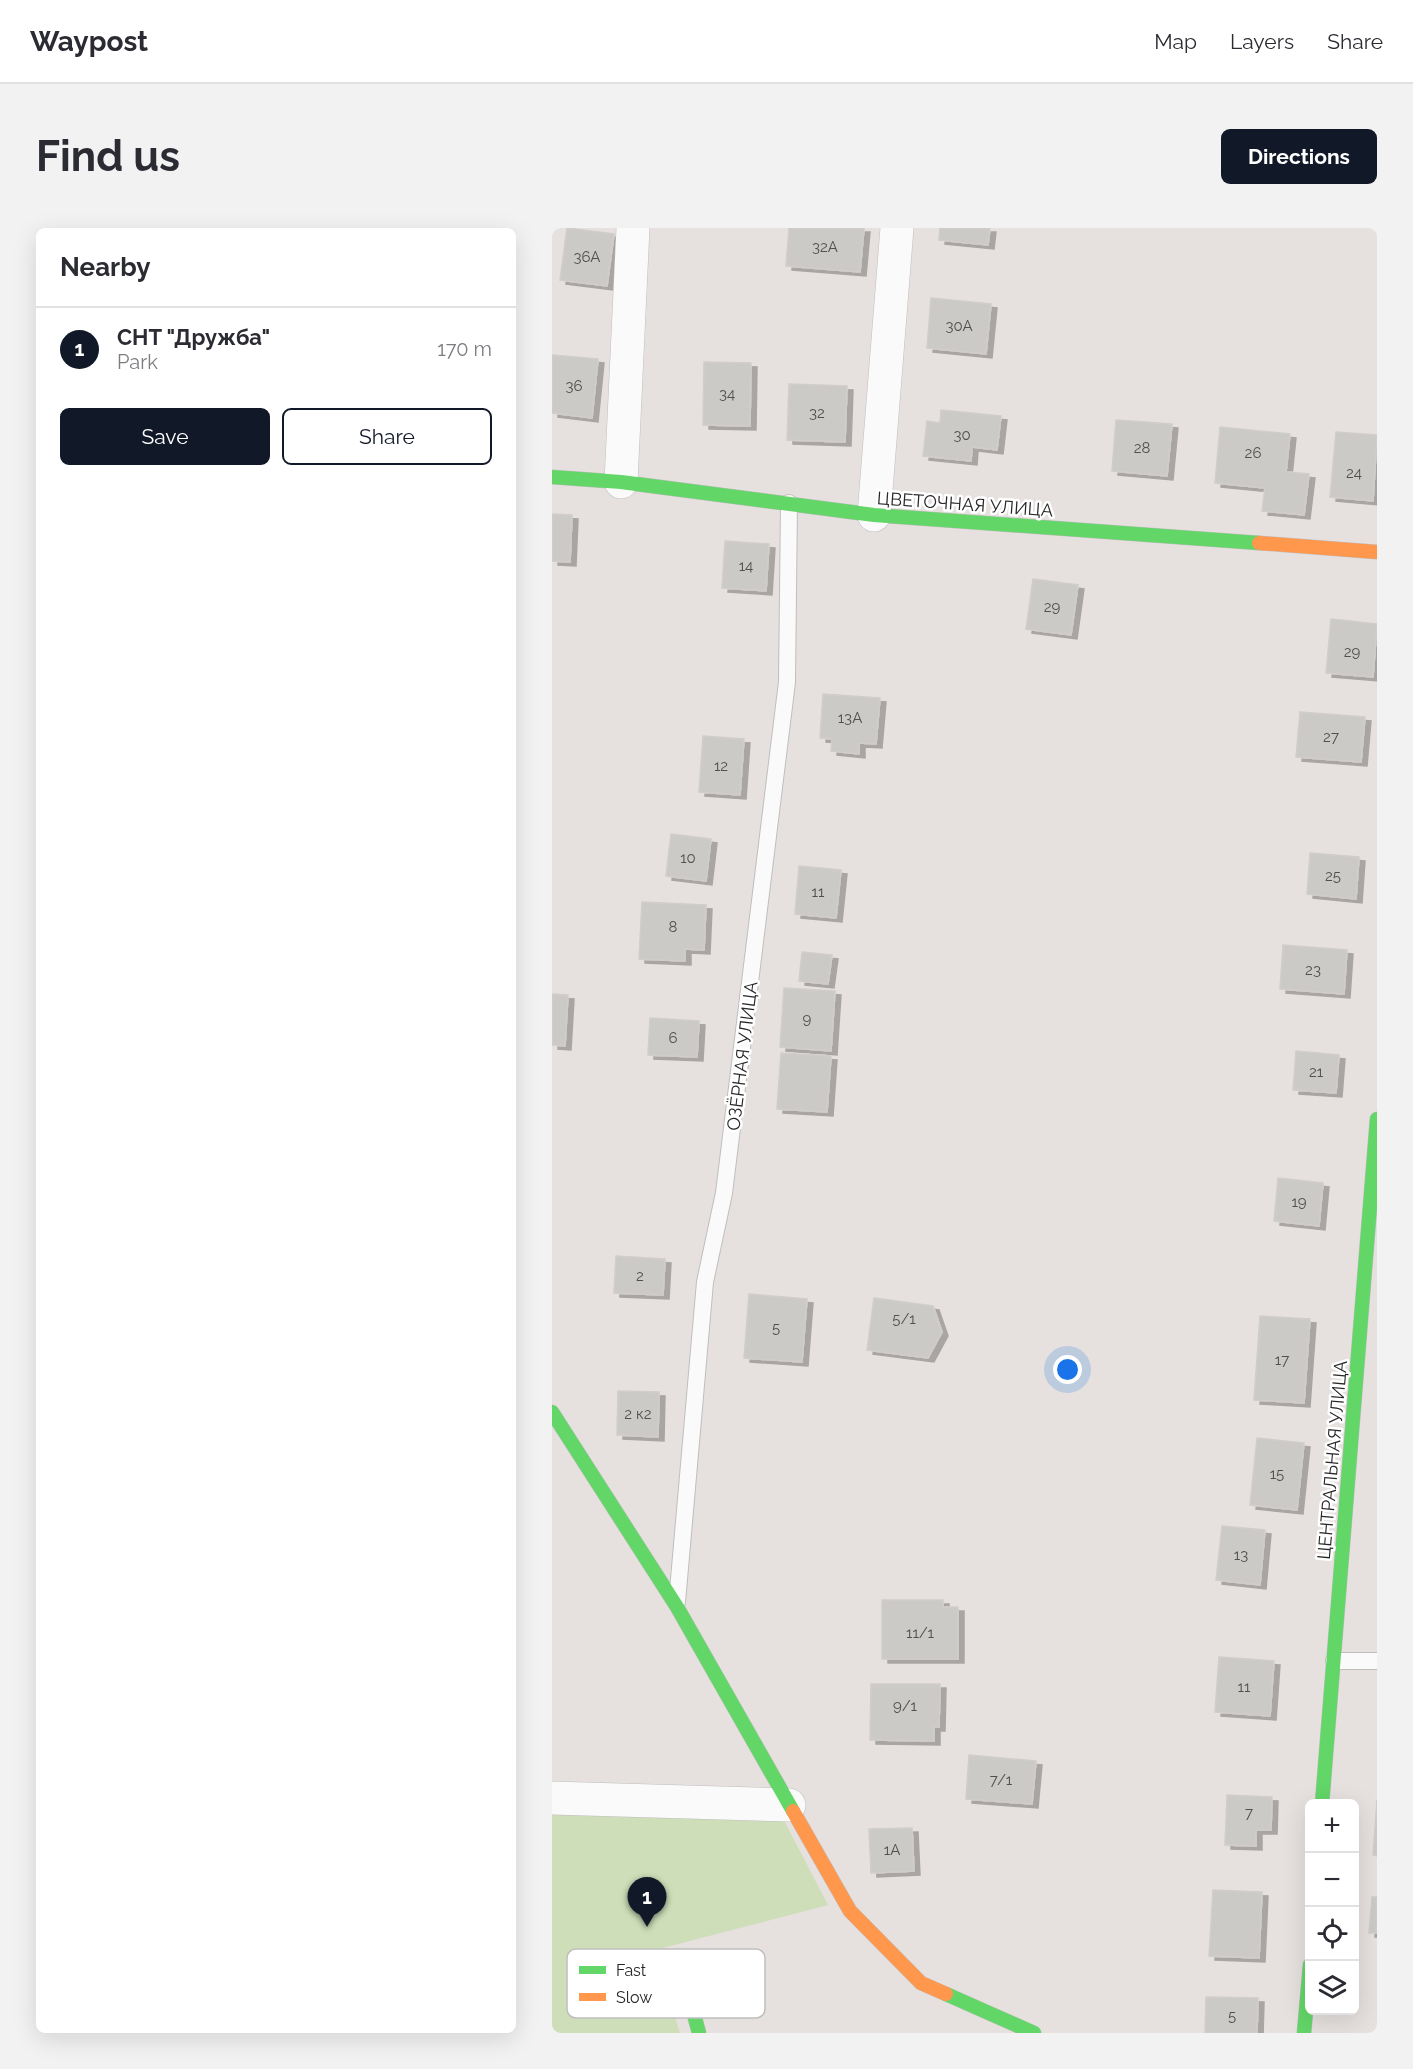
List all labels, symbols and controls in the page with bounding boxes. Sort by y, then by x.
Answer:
text: Waypost [30,25,148,58]
text: Map [1154,29,1197,54]
text: Layers [1230,29,1294,54]
text: Share [1327,29,1383,54]
button: Directions [1221,129,1377,184]
text: Find us [36,132,180,181]
house number: 32А [812,238,838,256]
house number: 36А [574,248,600,266]
text: Nearby [60,252,150,282]
house number: 30А [945,317,973,335]
text: СНТ "Дружба" [117,324,270,350]
text: 1 [75,337,84,361]
text: 170 m [437,337,492,361]
text: Park [117,350,158,374]
house number: 36 [565,377,583,395]
house number: 34 [719,385,735,403]
house number: 32 [809,404,825,422]
button: Save [60,408,270,465]
button: Share [282,408,492,465]
house number: 30 [953,426,971,444]
house number: 28 [1134,439,1150,457]
house number: 26 [1245,444,1261,462]
house number: 24 [1346,464,1362,482]
street label: ЦВЕТОЧНАЯ УЛИЦА [876,487,1054,521]
house number: 14 [739,557,753,575]
house number: 29 [1044,598,1061,616]
house number: 29 [1344,643,1361,661]
house number: 13А [838,709,862,727]
house number: 27 [1323,728,1339,746]
house number: 12 [714,757,728,775]
house number: 10 [680,849,696,867]
house number: 25 [1325,867,1341,885]
house number: 11 [812,883,825,901]
house number: 8 [669,918,678,936]
house number: 23 [1305,961,1321,979]
street label: ОЗЁРНАЯ УЛИЦА [722,980,762,1132]
house number: 9 [803,1010,812,1028]
house number: 6 [668,1029,678,1047]
house number: 21 [1309,1063,1324,1081]
house number: 19 [1291,1193,1307,1211]
house number: 2 [636,1267,644,1285]
house number: 5/1 [892,1310,916,1328]
house number: 5 [772,1319,780,1337]
house number: 17 [1275,1351,1289,1369]
your location [1053,1355,1082,1384]
street label: ЦЕНТРАЛЬНАЯ УЛИЦА [1313,1360,1351,1560]
house number: 2 к2 [624,1405,652,1423]
house number: 15 [1270,1465,1284,1483]
house number: 13 [1234,1546,1248,1564]
house number: 11/1 [906,1624,935,1642]
house number: 11 [1238,1678,1251,1696]
house number: 9/1 [893,1697,918,1715]
house number: 7/1 [990,1771,1013,1789]
map controls [1305,1799,1359,2015]
button: + [1305,1799,1359,1853]
house number: 7 [1245,1804,1253,1822]
house number: 1А [884,1841,900,1859]
button: − [1305,1853,1359,1907]
pin: 1 [628,1878,667,1927]
button: locate [1305,1907,1359,1961]
legend [567,1949,765,2018]
text: Fast [616,1961,647,1980]
button: layers [1305,1961,1359,2015]
text: Slow [616,1988,652,2007]
house number: 5 [1228,2007,1236,2025]

